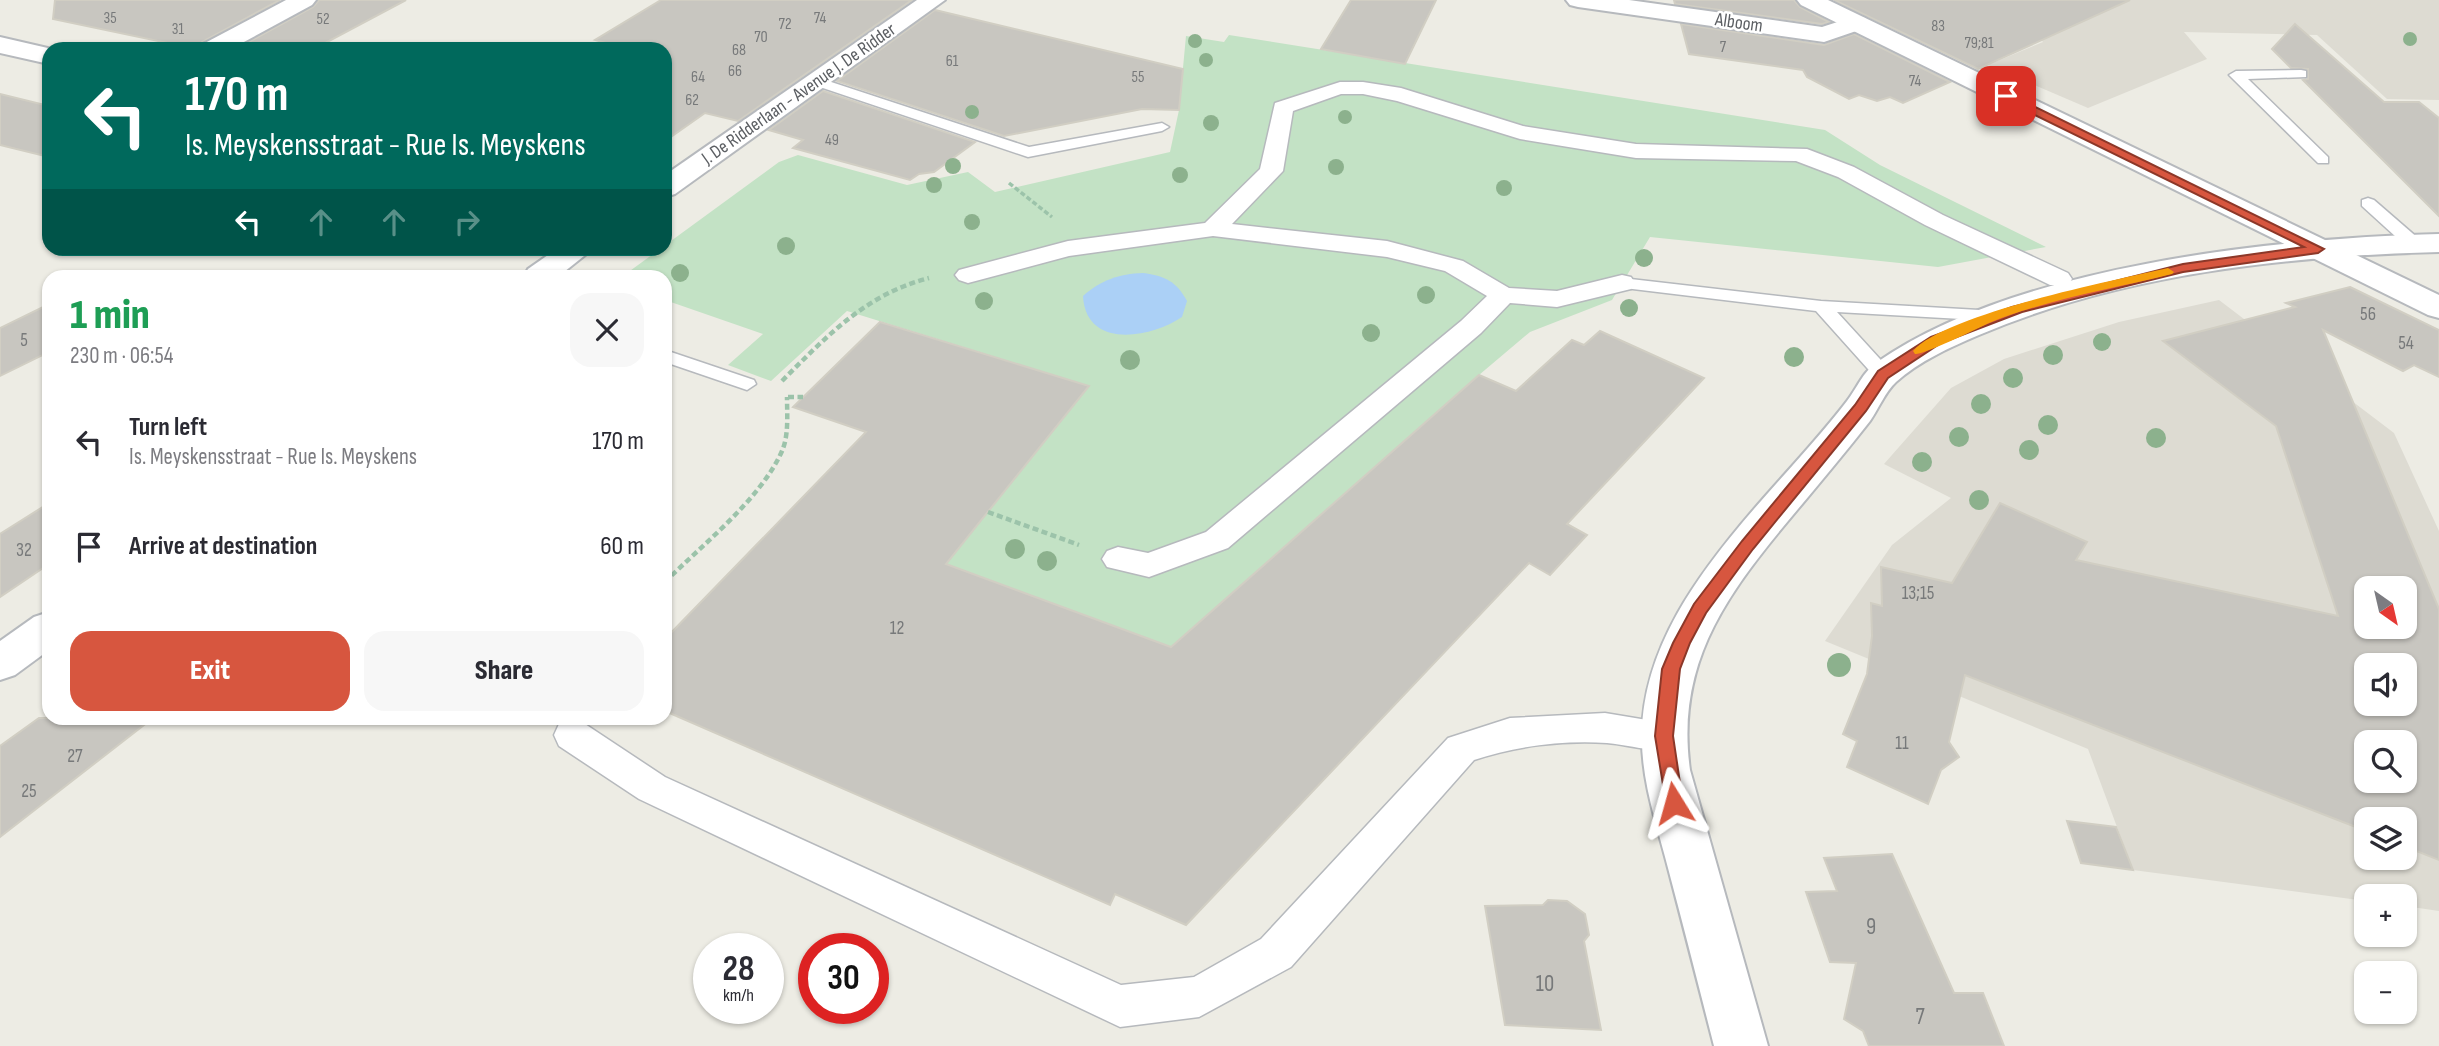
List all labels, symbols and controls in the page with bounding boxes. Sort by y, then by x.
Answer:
street label: Alboom [1713,8,1764,38]
house number: 35 [103,9,117,28]
house number: 74 [814,9,826,28]
house number: 52 [316,10,330,29]
house number: 72 [779,15,791,34]
house number: 83 [1931,17,1945,36]
street label: J. De Ridderlaan - Avenue J. De Ridder [697,18,901,170]
house number: 31 [172,20,185,39]
house number: 70 [754,28,768,47]
house number: 79;81 [1964,34,1994,53]
house number: 7 [1720,38,1727,57]
house number: 68 [732,41,746,60]
house number: 61 [946,52,959,71]
house number: 66 [728,62,742,81]
text: 170 m [185,66,289,125]
pin [1976,66,2036,126]
house number: 64 [691,68,705,87]
house number: 55 [1132,68,1144,87]
icon: left [70,70,161,161]
house number: 74 [1909,72,1921,91]
icon: arrive [1987,77,2025,115]
house number: 62 [685,91,699,110]
text: Is. Meyskensstraat - Rue Is. Meyskens [185,126,586,165]
house number: 49 [825,131,839,150]
icon: left [229,203,267,241]
icon: ahead [302,203,340,241]
icon: ahead [375,203,413,241]
icon: right [448,203,486,241]
text: 1 min [70,290,150,341]
button: close [570,293,644,367]
house number: 56 [2360,303,2376,326]
house number: 5 [20,329,28,352]
house number: 54 [2398,332,2414,355]
text: 230 m · 06:54 [70,342,173,370]
text: Turn left [129,412,207,443]
icon: left [70,423,108,461]
text: 170 m [592,426,644,457]
text: Is. Meyskensstraat - Rue Is. Meyskens [129,443,417,471]
icon: arrive [70,528,108,566]
text: Arrive at destination [129,531,317,562]
text: 60 m [600,531,644,562]
house number: 32 [16,539,32,562]
north arrow [2354,576,2417,639]
map controls [2354,576,2417,1024]
house number: 13;15 [1902,582,1934,605]
house number: 12 [890,617,904,640]
button: Exit [70,631,350,711]
button: Share [364,631,644,711]
button: sound [2354,653,2417,716]
button: search [2354,730,2417,793]
house number: 11 [1895,732,1909,755]
house number: 27 [67,745,83,768]
position arrow [1637,766,1711,840]
house number: 25 [21,780,37,803]
button: layers [2354,807,2417,870]
button: + [2354,884,2417,947]
house number: 9 [1866,913,1876,941]
speed limit sign: 30 [798,933,889,1024]
text: 28 [723,948,754,991]
button: − [2354,961,2417,1024]
house number: 10 [1536,970,1554,998]
text: km/h [723,985,754,1006]
house number: 7 [1915,1003,1925,1031]

